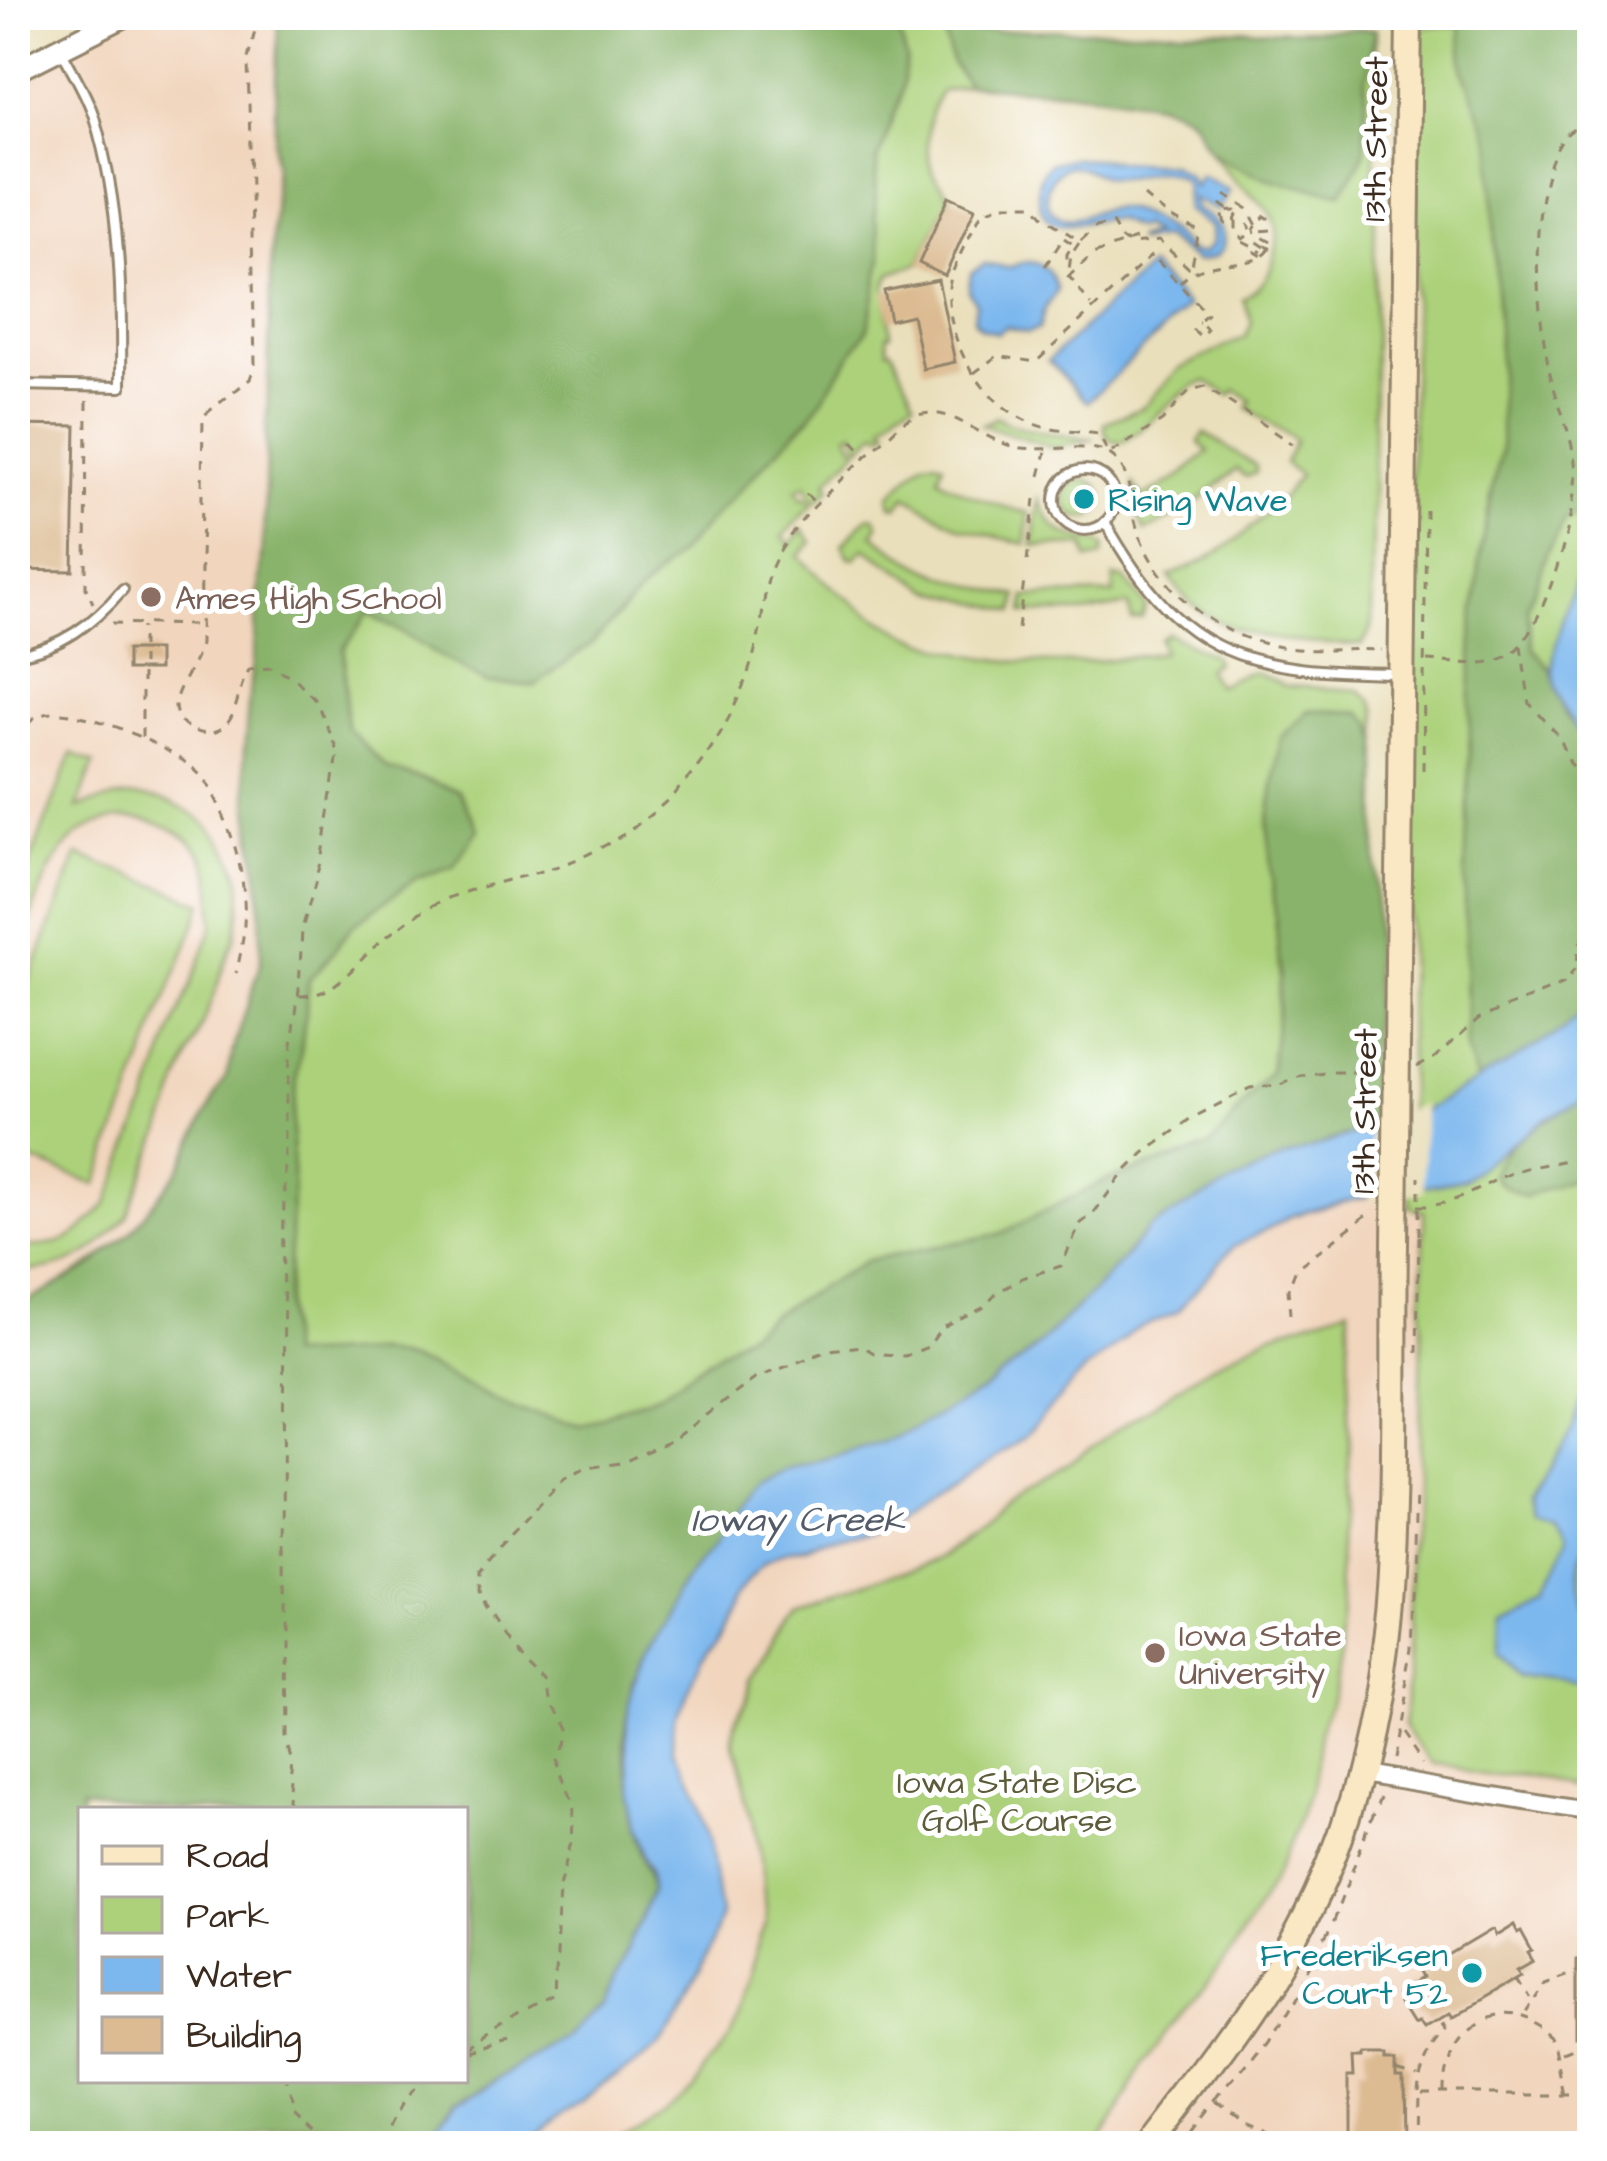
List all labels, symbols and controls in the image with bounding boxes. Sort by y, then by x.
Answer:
street label: 13th Street [1352,56,1400,222]
place label: Rising Wave [1108,478,1288,526]
marker: Rising Wave [1071,486,1097,512]
place label: Ames High School [175,576,442,624]
marker: Ames High School [138,584,164,610]
street label: 13th Street [1341,1028,1389,1194]
water label: Ioway Creek [691,1495,906,1546]
place label: Iowa State University [1179,1613,1342,1698]
marker: Iowa State University [1142,1640,1168,1666]
park label: Iowa State Disc Golf Course [897,1760,1137,1844]
legend [78,1807,468,2083]
text: Road [186,1831,269,1882]
text: Park [186,1891,269,1942]
place label: Frederiksen Court 52 [1260,1933,1448,2017]
text: Water [186,1951,292,2002]
marker: Frederiksen Court 52 [1459,1960,1485,1986]
text: Building [186,2011,301,2063]

